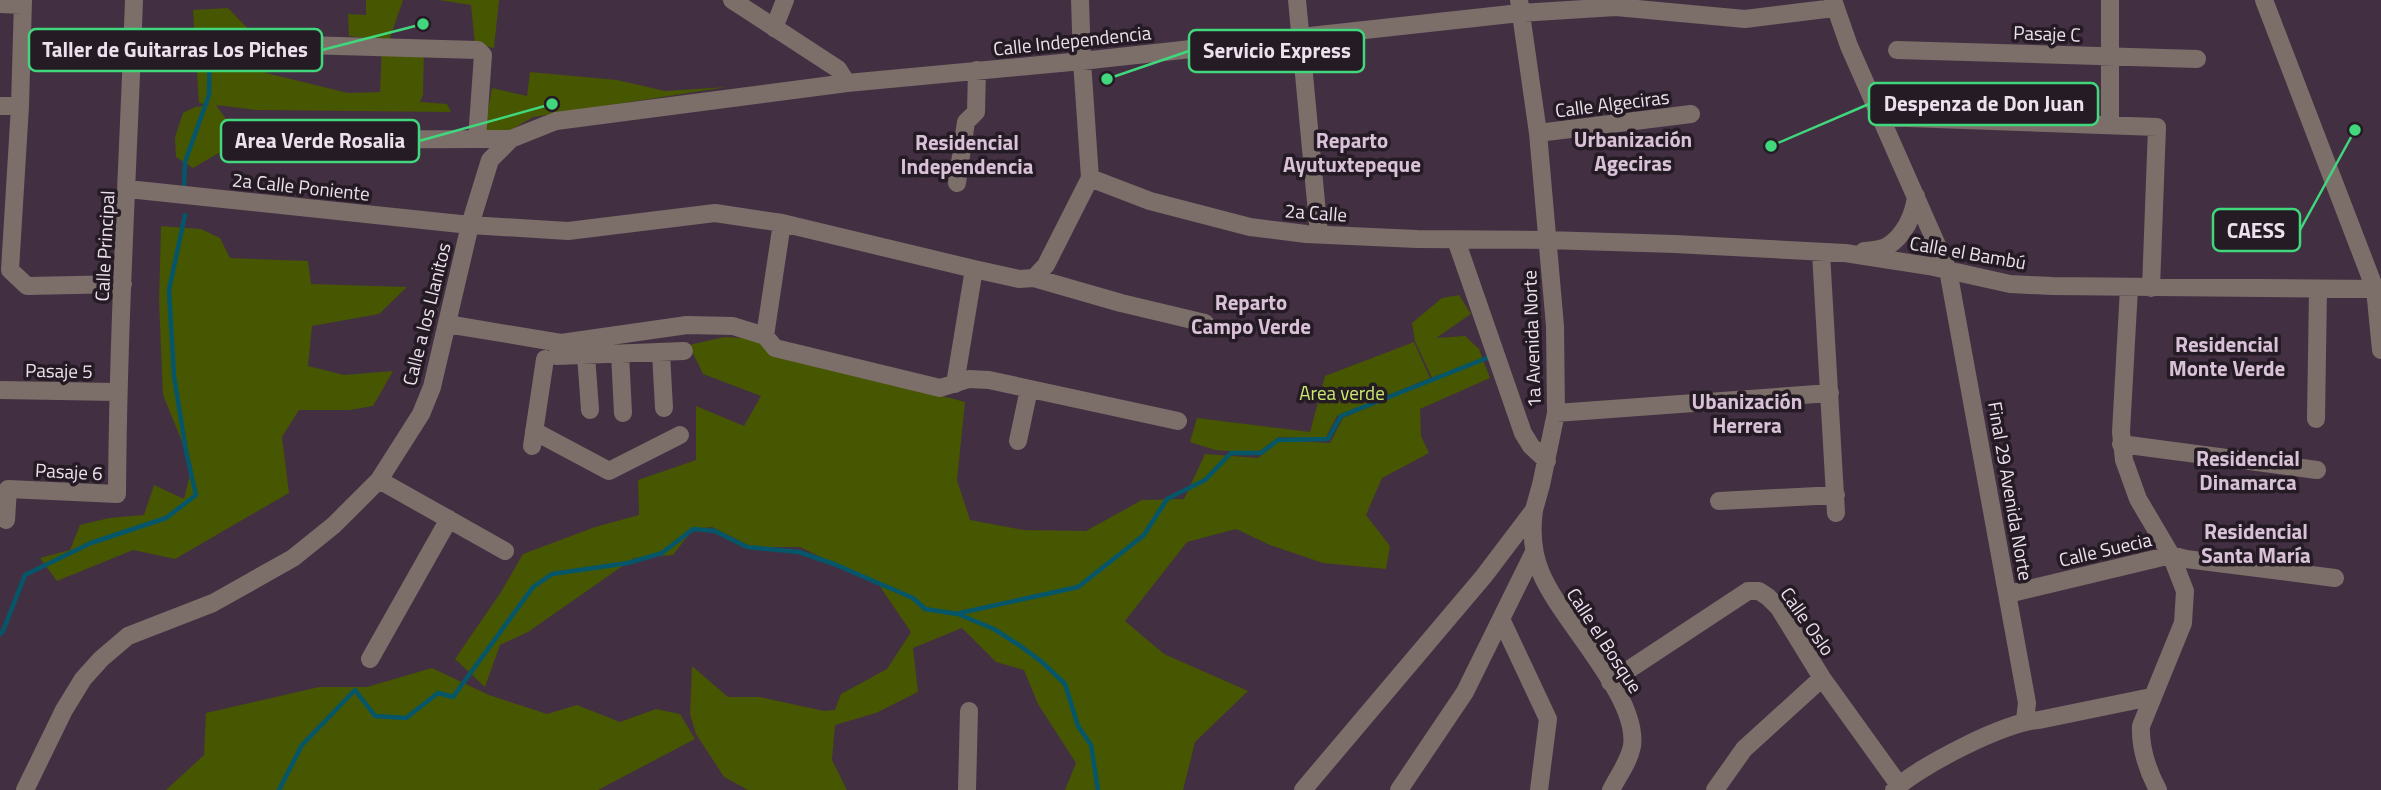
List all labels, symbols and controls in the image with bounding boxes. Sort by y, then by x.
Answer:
street label: Calle Independencia [992,17,1153,63]
street label: Pasaje C [2013,17,2081,49]
callout: Taller de Guitarras Los Piches [29,29,322,71]
callout: Servicio Express [1189,30,1364,72]
text: Taller de Guitarras Los Piches [42,33,308,65]
text: Servicio Express [1203,34,1351,66]
street label: Calle Algeciras [1553,82,1671,124]
callout: Despenza de Don Juan [1869,83,2098,125]
text: Despenza de Don Juan [1884,87,2084,119]
callout: Area Verde Rosalia [221,120,419,162]
district label: Urbanización Ageciras [1574,123,1692,179]
text: Area Verde Rosalia [235,124,405,156]
district label: Reparto Ayutuxtepeque [1283,124,1421,180]
district label: Residencial Independencia [901,126,1034,182]
street label: 2a Calle Poniente [231,164,371,208]
street label: Calle Principal [87,190,121,302]
street label: 2a Calle [1284,195,1348,229]
callout: CAESS [2213,209,2300,251]
text: CAESS [2227,214,2285,246]
street label: Calle el Bambú [1907,227,2029,277]
street label: Calle a los Llanitos [394,239,458,389]
street label: 1a Avenida Norte [1514,270,1548,408]
district label: Reparto Campo Verde [1191,286,1311,342]
district label: Residencial Monte Verde [2169,328,2285,384]
street label: Pasaje 5 [25,355,93,385]
park label: Area verde [1299,378,1385,407]
district label: Ubanización Herrera [1692,385,1802,441]
street label: Final 29 Avenida Norte [1981,399,2041,583]
district label: Residencial Dinamarca [2196,442,2300,498]
street label: Pasaje 6 [34,455,104,487]
district label: Residencial Santa María [2201,515,2311,571]
street label: Calle Suecia [2056,524,2155,574]
street label: Calle el Bosque [1560,581,1650,699]
street label: Calle Oslo [1774,581,1842,661]

